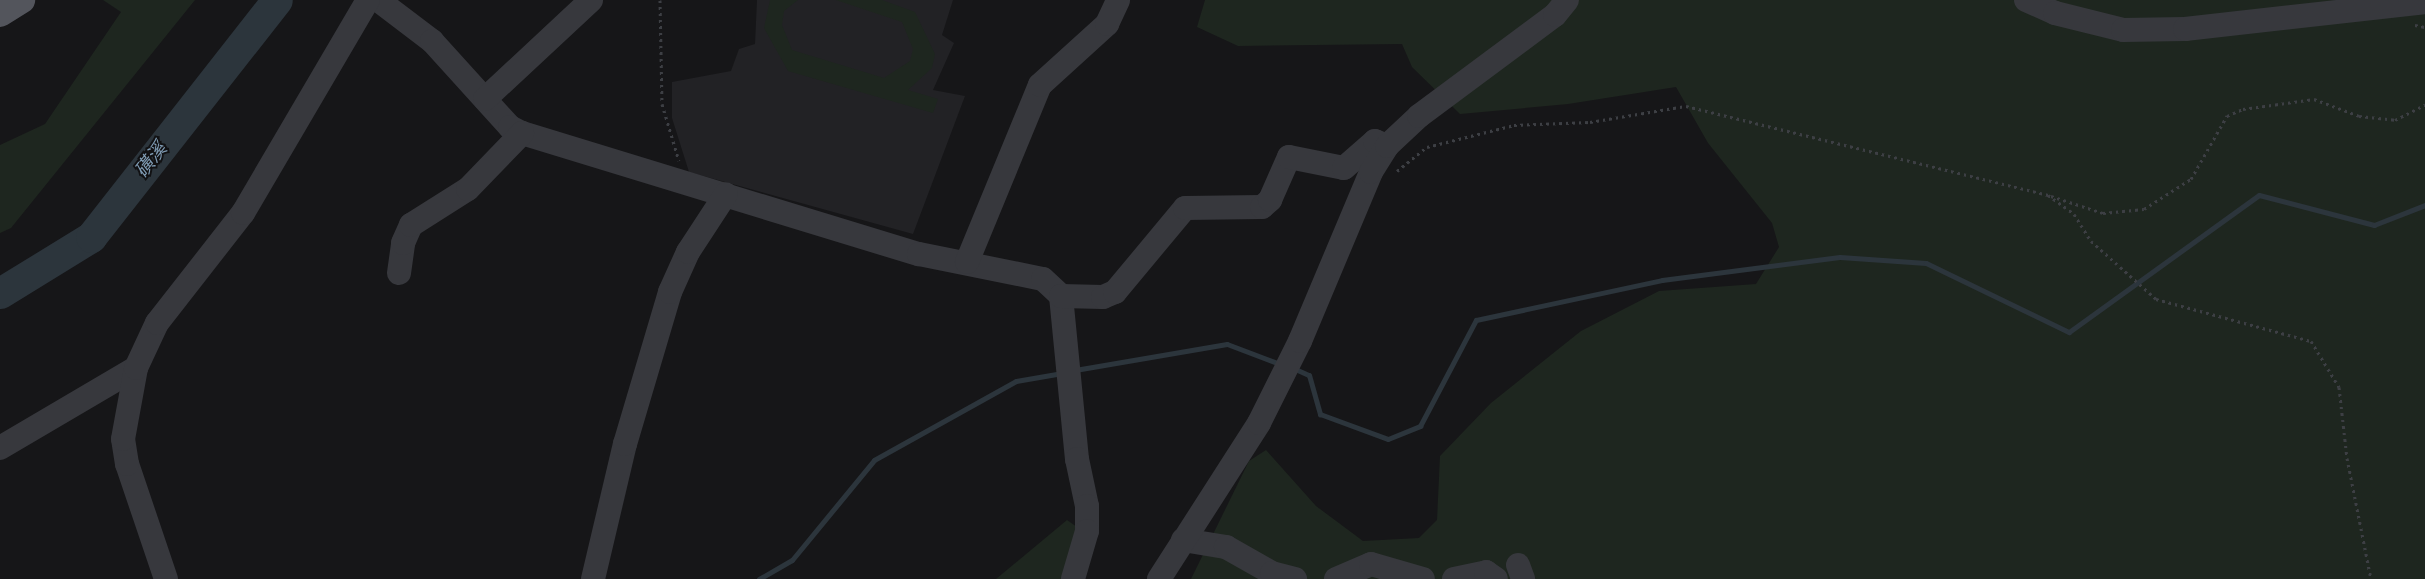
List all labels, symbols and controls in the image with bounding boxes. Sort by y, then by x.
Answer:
water label: 磺溪 [130,138,172,182]

